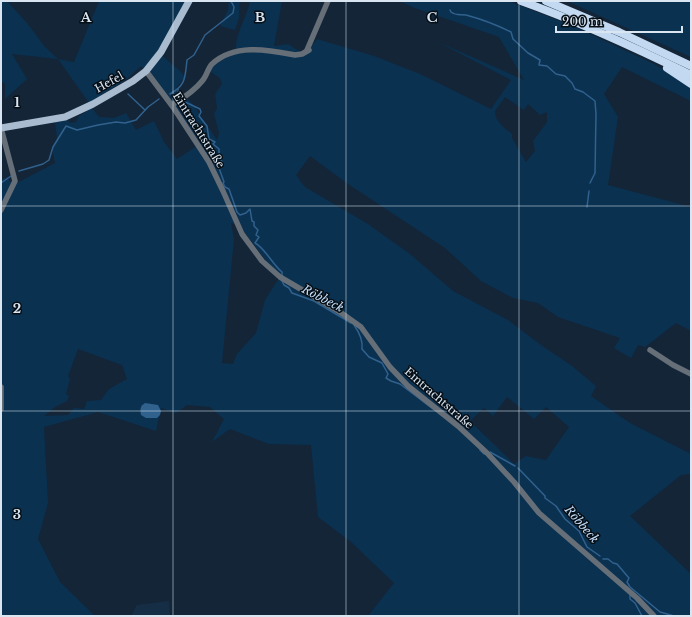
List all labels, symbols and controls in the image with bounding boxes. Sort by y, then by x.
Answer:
scale bar [556,8,682,34]
text: A [80,9,92,26]
text: B [255,9,265,26]
text: C [427,9,438,26]
text: 200 m [562,14,603,29]
street label: Hefel [92,68,126,96]
street label: Eintrachtstraße [170,90,228,170]
text: 1 [14,94,20,111]
water label: Röbbeck [299,281,346,315]
text: 2 [13,300,21,317]
street label: Eintrachtstraße [402,364,476,432]
water label: Röbbeck [561,501,602,546]
text: 3 [13,506,21,523]

